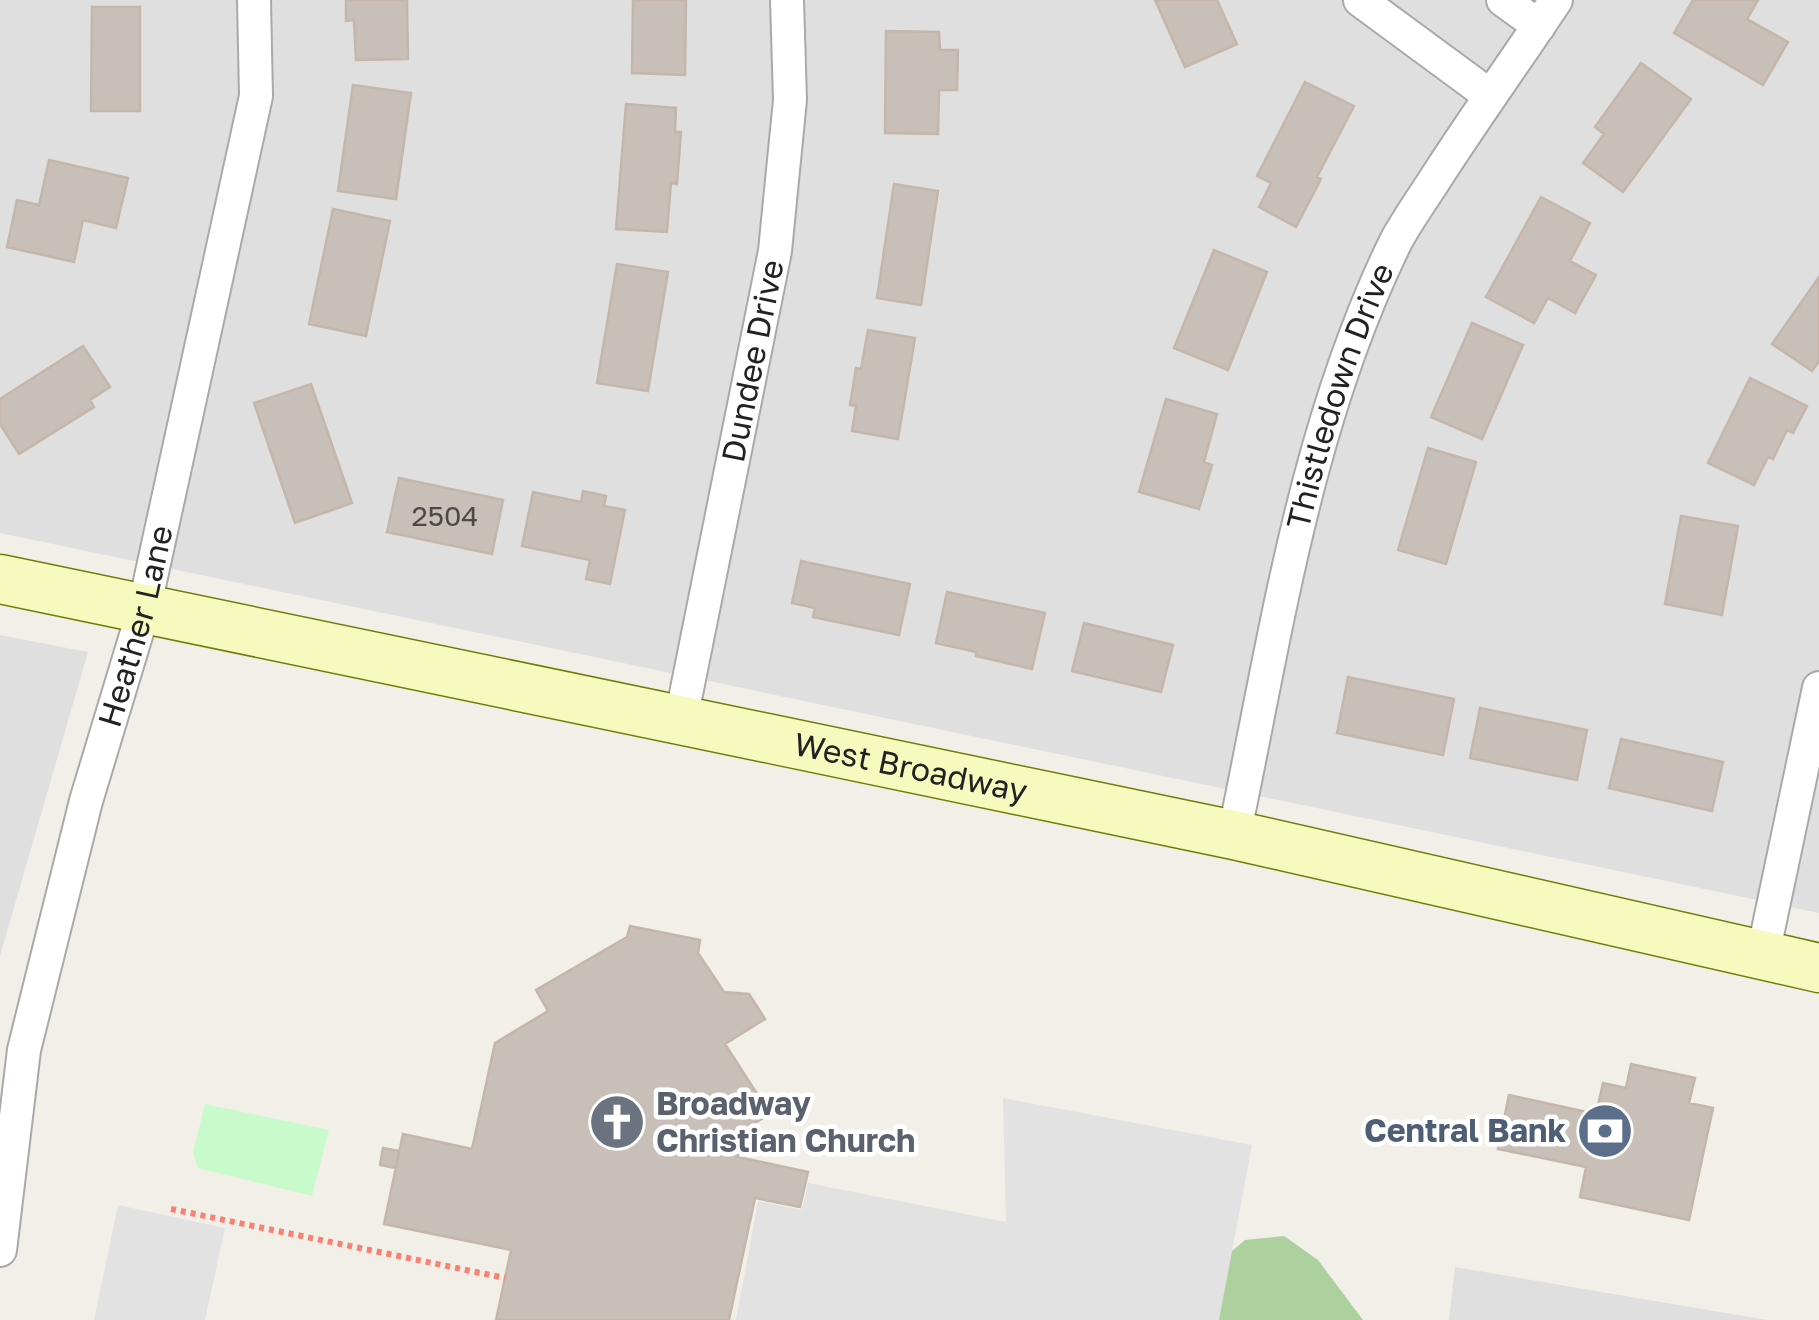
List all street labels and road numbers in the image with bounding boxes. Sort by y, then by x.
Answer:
street label: Dundee Drive [713,256,791,465]
street label: Thistledown Drive [1278,257,1401,533]
street label: Heather Lane [90,522,180,731]
street label: West Broadway [791,724,1031,810]

